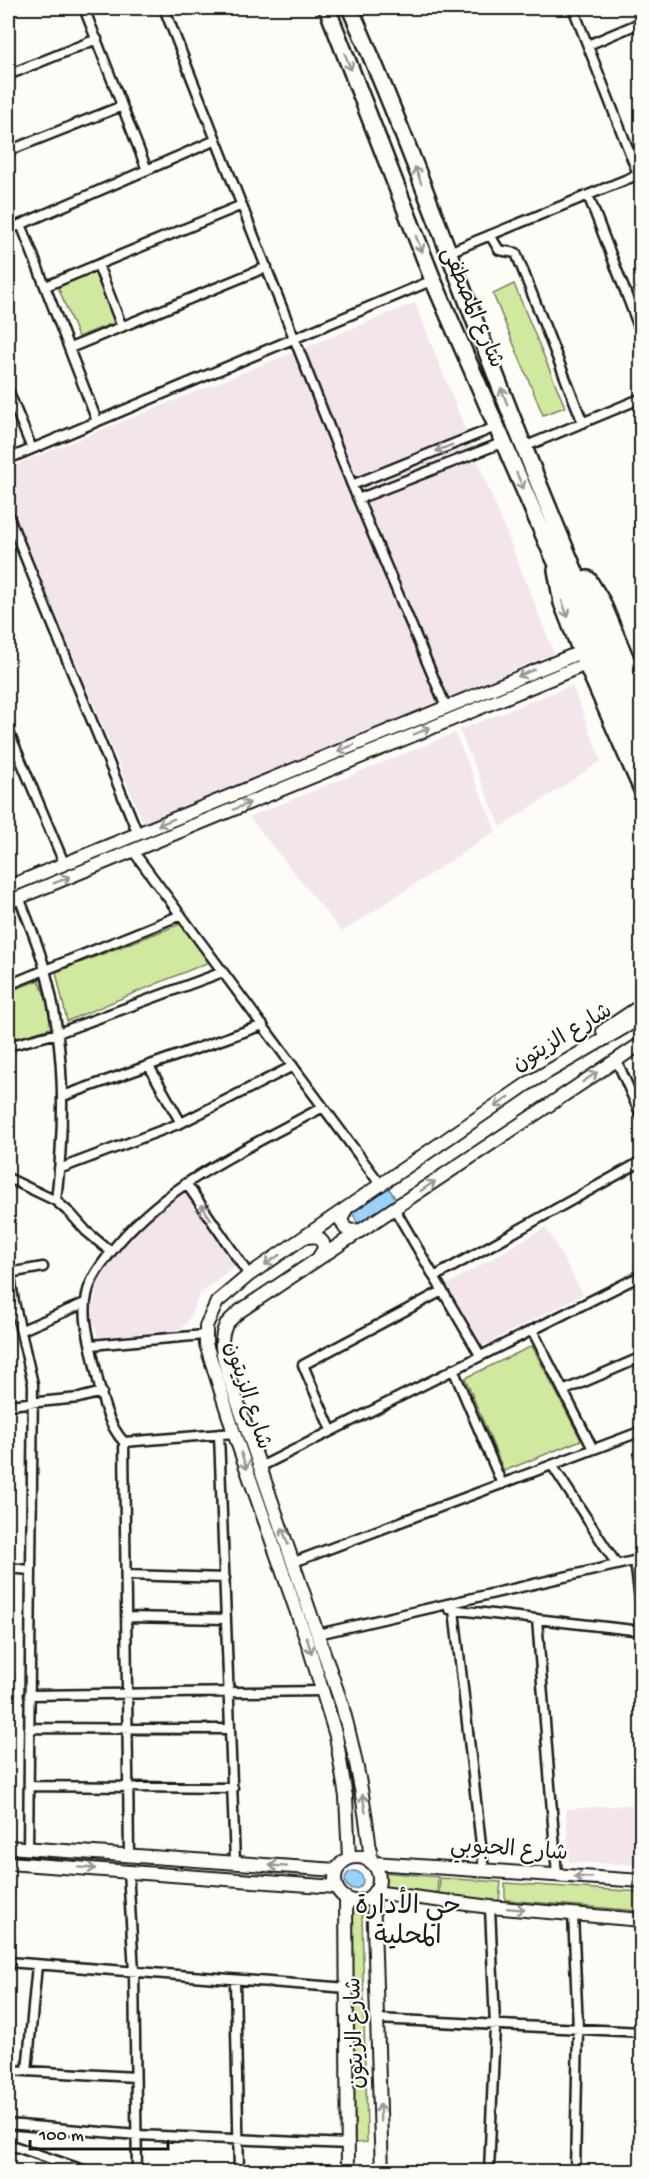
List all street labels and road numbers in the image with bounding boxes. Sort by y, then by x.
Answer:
street label: شارع المصطفى [434,244,508,372]
street label: شارع الزيتون [508,999,618,1079]
street label: شارع الزيتون [216,1339,276,1453]
street label: شارع الحبوبي [449,1834,569,1871]
street label: شارع الزيتون [342,1977,372,2089]

